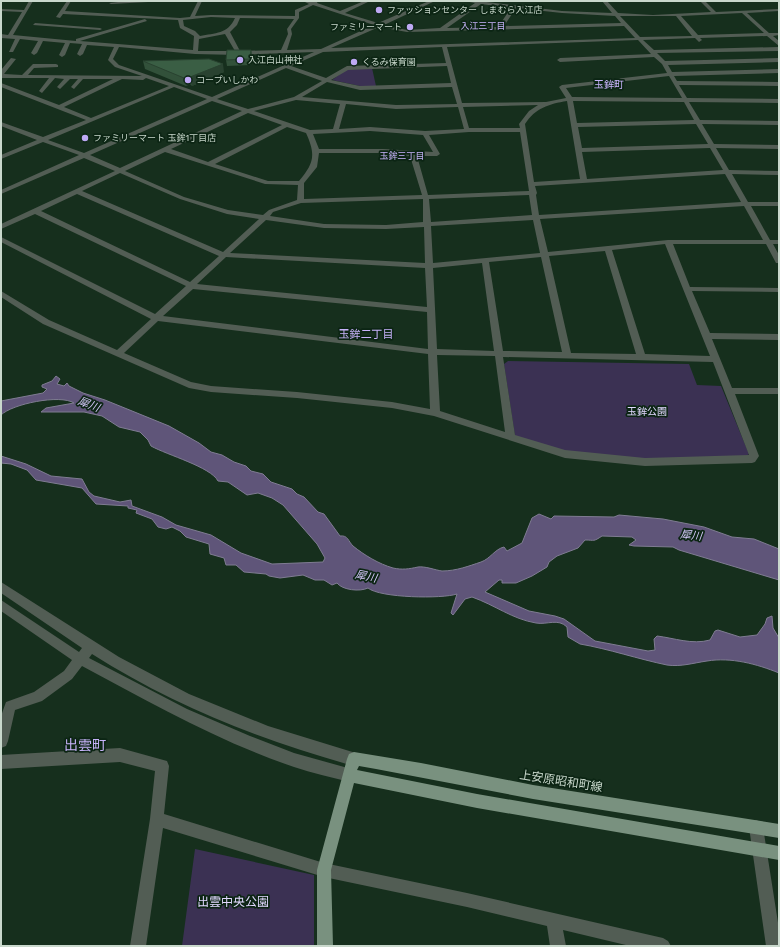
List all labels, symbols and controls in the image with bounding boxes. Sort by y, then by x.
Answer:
marker: ファッションセンター しまむら入江店 [374,5,384,15]
place label: ファッションセンター しまむら入江店 [387,5,542,15]
district label: 入江三丁目 [460,21,506,31]
place label: ファミリーマート [330,22,402,32]
marker: ファミリーマート [405,22,415,32]
marker: 入江白山神社 [235,55,245,65]
place label: 入江白山神社 [248,55,302,65]
marker: くるみ保育園 [349,57,359,67]
place label: くるみ保育園 [362,57,416,67]
marker: コープいしかわ [183,75,193,85]
place label: コープいしかわ [196,75,258,85]
district label: 玉鉾町 [594,79,624,91]
place label: ファミリーマート 玉鉾1丁目店 [93,132,216,143]
marker: ファミリーマート 玉鉾1丁目店 [80,133,90,143]
district label: 玉鉾三丁目 [379,150,425,161]
district label: 玉鉾二丁目 [339,328,394,341]
water label: 犀川 [76,394,102,415]
park label: 玉鉾公園 [627,406,667,418]
water label: 犀川 [679,528,704,543]
water label: 犀川 [354,568,379,585]
district label: 出雲町 [64,737,106,754]
street label: 上安原昭和町線 [518,768,604,794]
park label: 出雲中央公園 [197,895,269,909]

